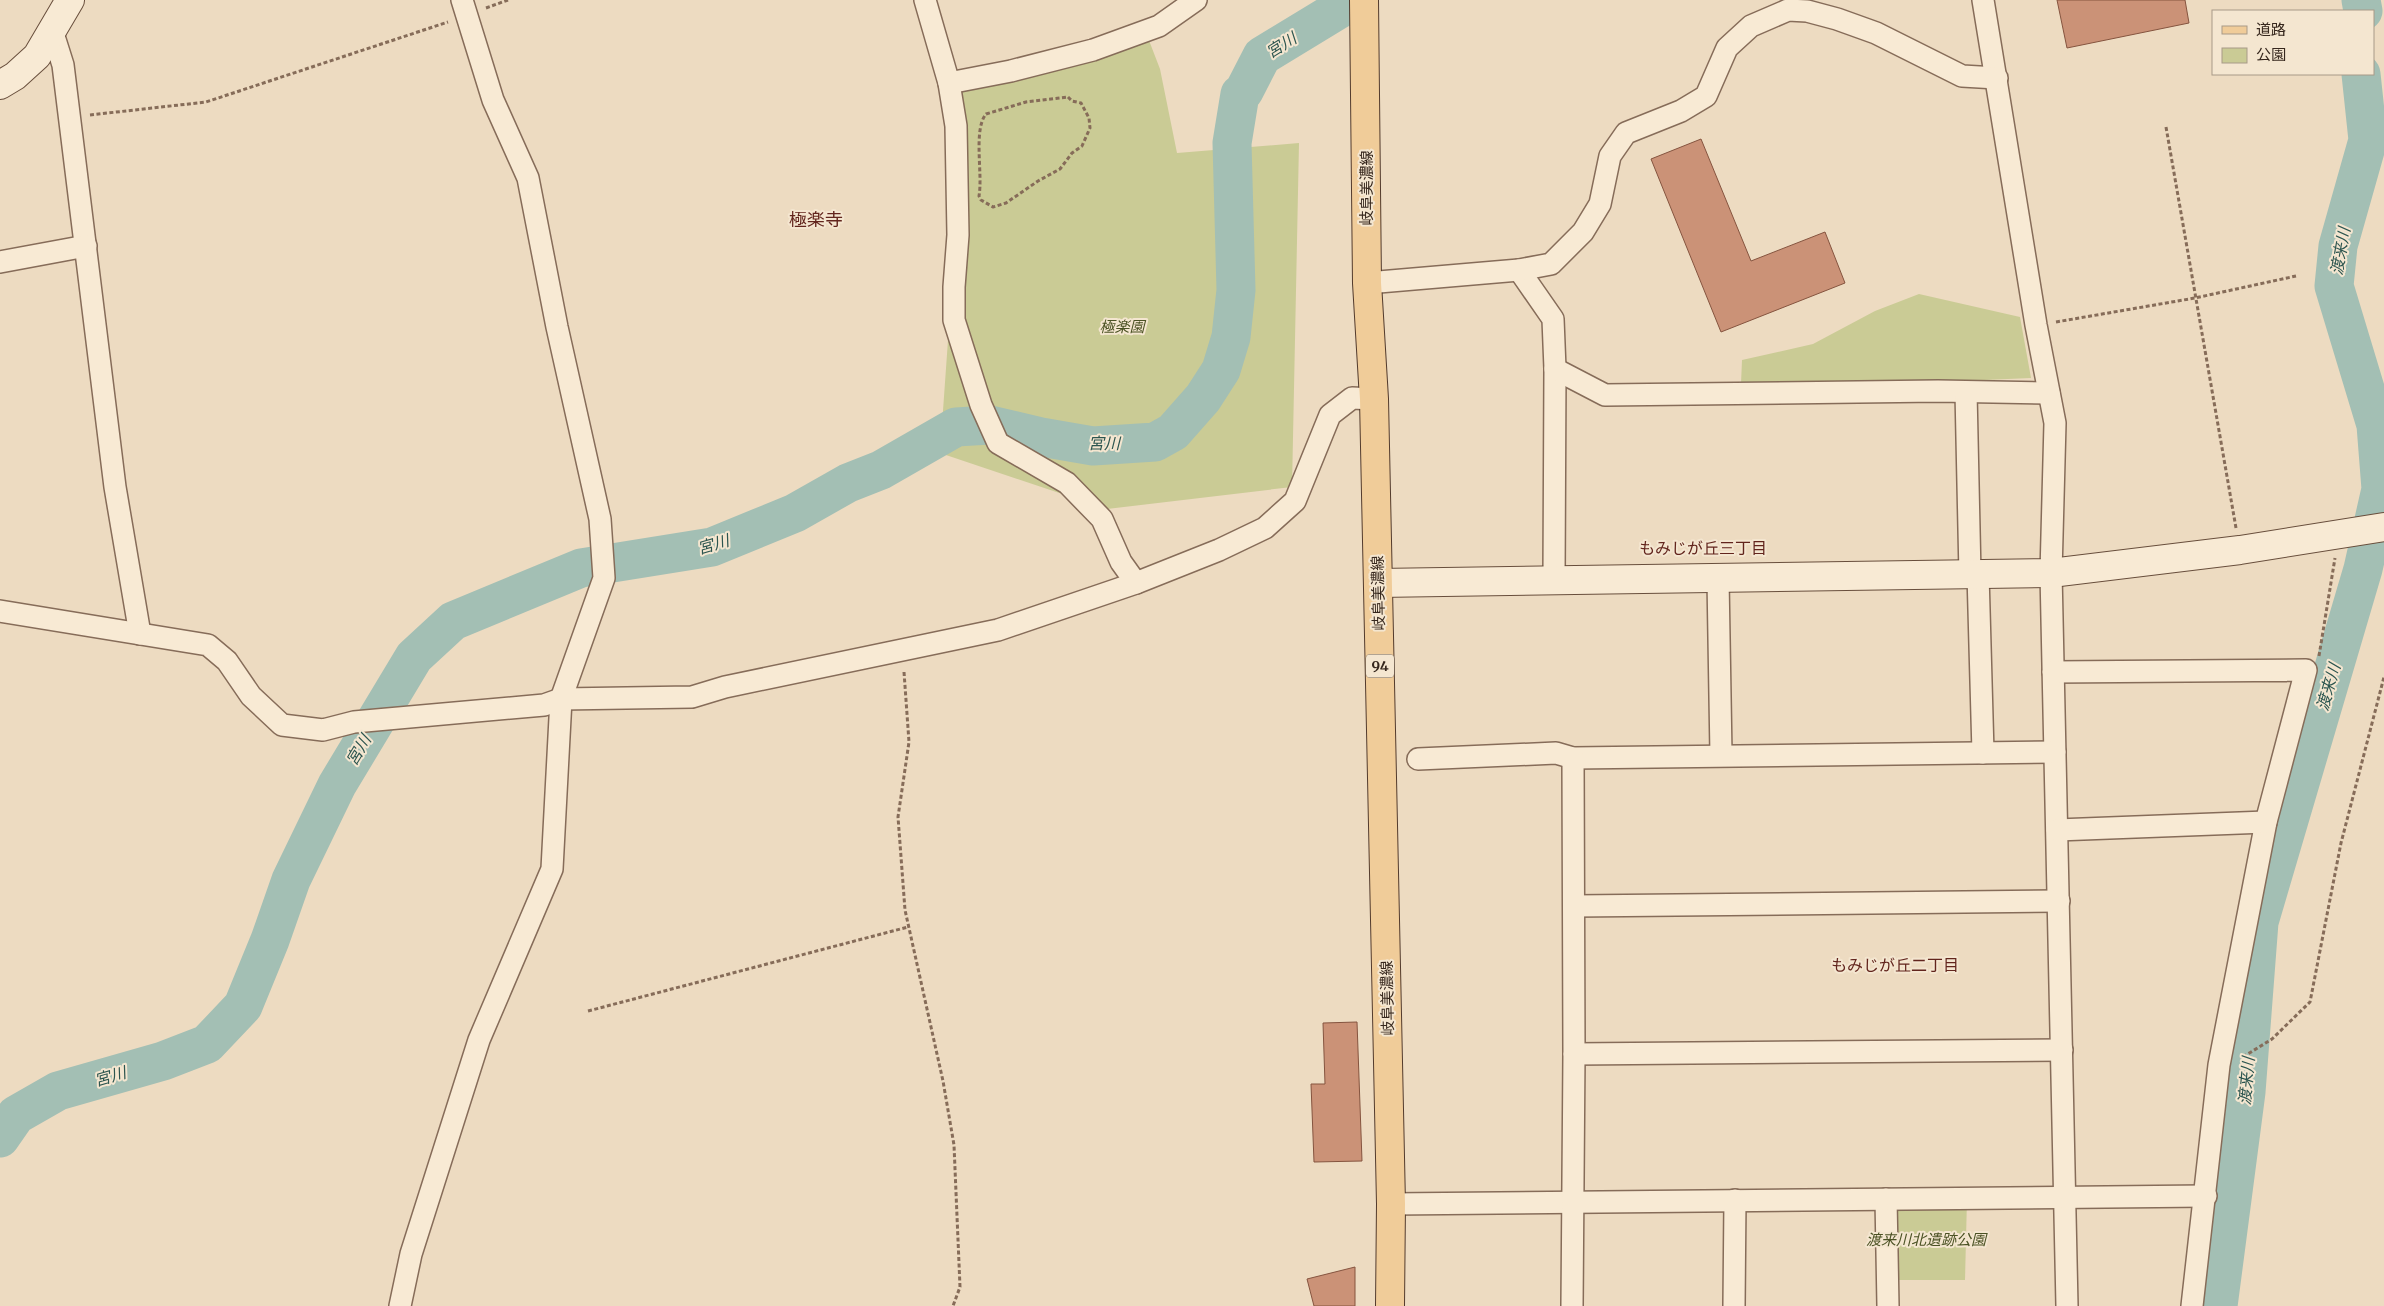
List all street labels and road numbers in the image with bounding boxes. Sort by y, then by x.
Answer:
street label: 岐阜美濃線 [1357,150,1376,226]
street label: 岐阜美濃線 [1368,555,1388,631]
road number: 94 [1366,654,1394,678]
street label: 岐阜美濃線 [1377,960,1397,1036]

